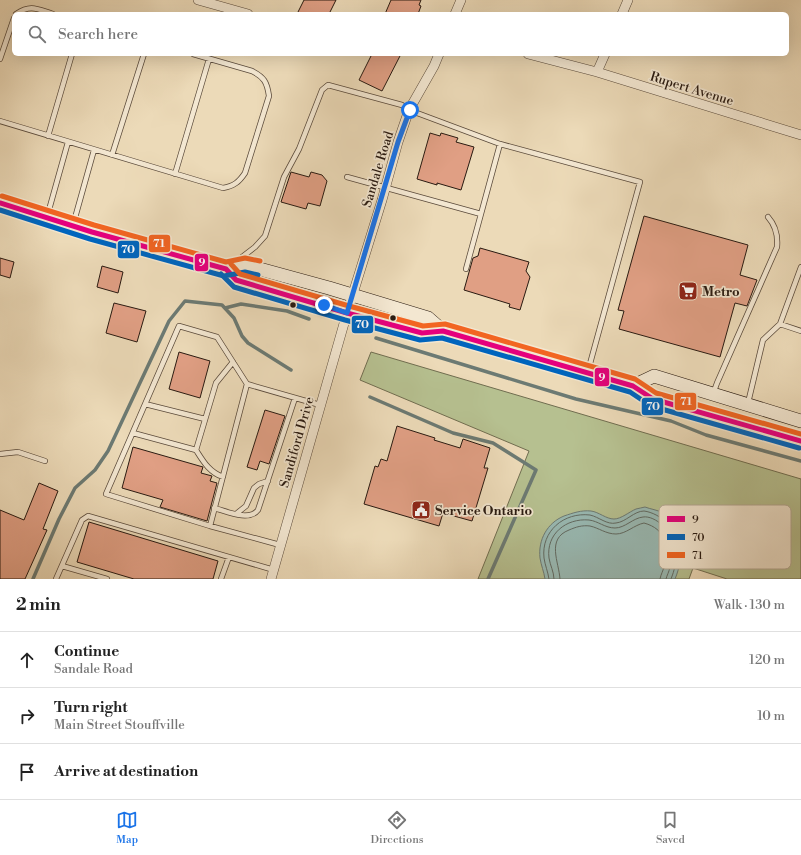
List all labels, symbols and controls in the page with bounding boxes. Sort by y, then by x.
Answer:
search box [12,12,789,56]
icon: search [26,23,48,45]
text: Search here [58,25,138,44]
street label: Rupert Avenue [648,69,736,109]
route start [401,101,419,119]
street label: Sandale Road [359,129,397,209]
line badge: 71 [148,234,171,253]
text: 71 [153,237,166,251]
line badge: 70 [117,240,140,259]
text: 70 [121,243,135,257]
line badge: 9 [194,253,209,272]
text: 9 [199,256,206,270]
supermarket icon: Metro [677,280,699,302]
place label: Metro [702,284,740,300]
route end [315,296,333,314]
unlabelled marker [288,300,298,310]
unlabelled marker [388,313,398,323]
line badge: 70 [351,315,374,334]
text: 70 [355,318,369,332]
line badge: 9 [594,367,610,387]
text: 9 [599,371,606,385]
line badge: 71 [674,392,697,411]
street label: Sandiford Drive [276,395,318,490]
text: 71 [680,395,693,409]
line badge: 70 [641,397,664,416]
text: 70 [646,400,660,414]
public building icon: Service Ontario [410,499,432,521]
place label: Service Ontario [435,503,532,519]
legend [659,505,791,569]
text: 9 [692,513,699,527]
text: 70 [692,531,705,545]
text: 71 [692,549,703,563]
text: 2 min [16,594,61,616]
text: Walk · 130 m [714,597,785,613]
text: Continue [54,642,119,661]
icon: ahead [16,649,38,671]
text: 120 m [749,652,785,668]
text: Sandale Road [54,661,133,677]
text: Turn right [54,698,128,717]
icon: right [16,705,38,727]
text: 10 m [757,708,785,724]
text: Main Street Stouffville [54,717,185,733]
icon: arrive [16,761,38,783]
text: Arrive at destination [54,762,198,781]
tab: Map [116,809,138,847]
tab: Directions [371,809,424,847]
tab: Saved [656,809,685,847]

